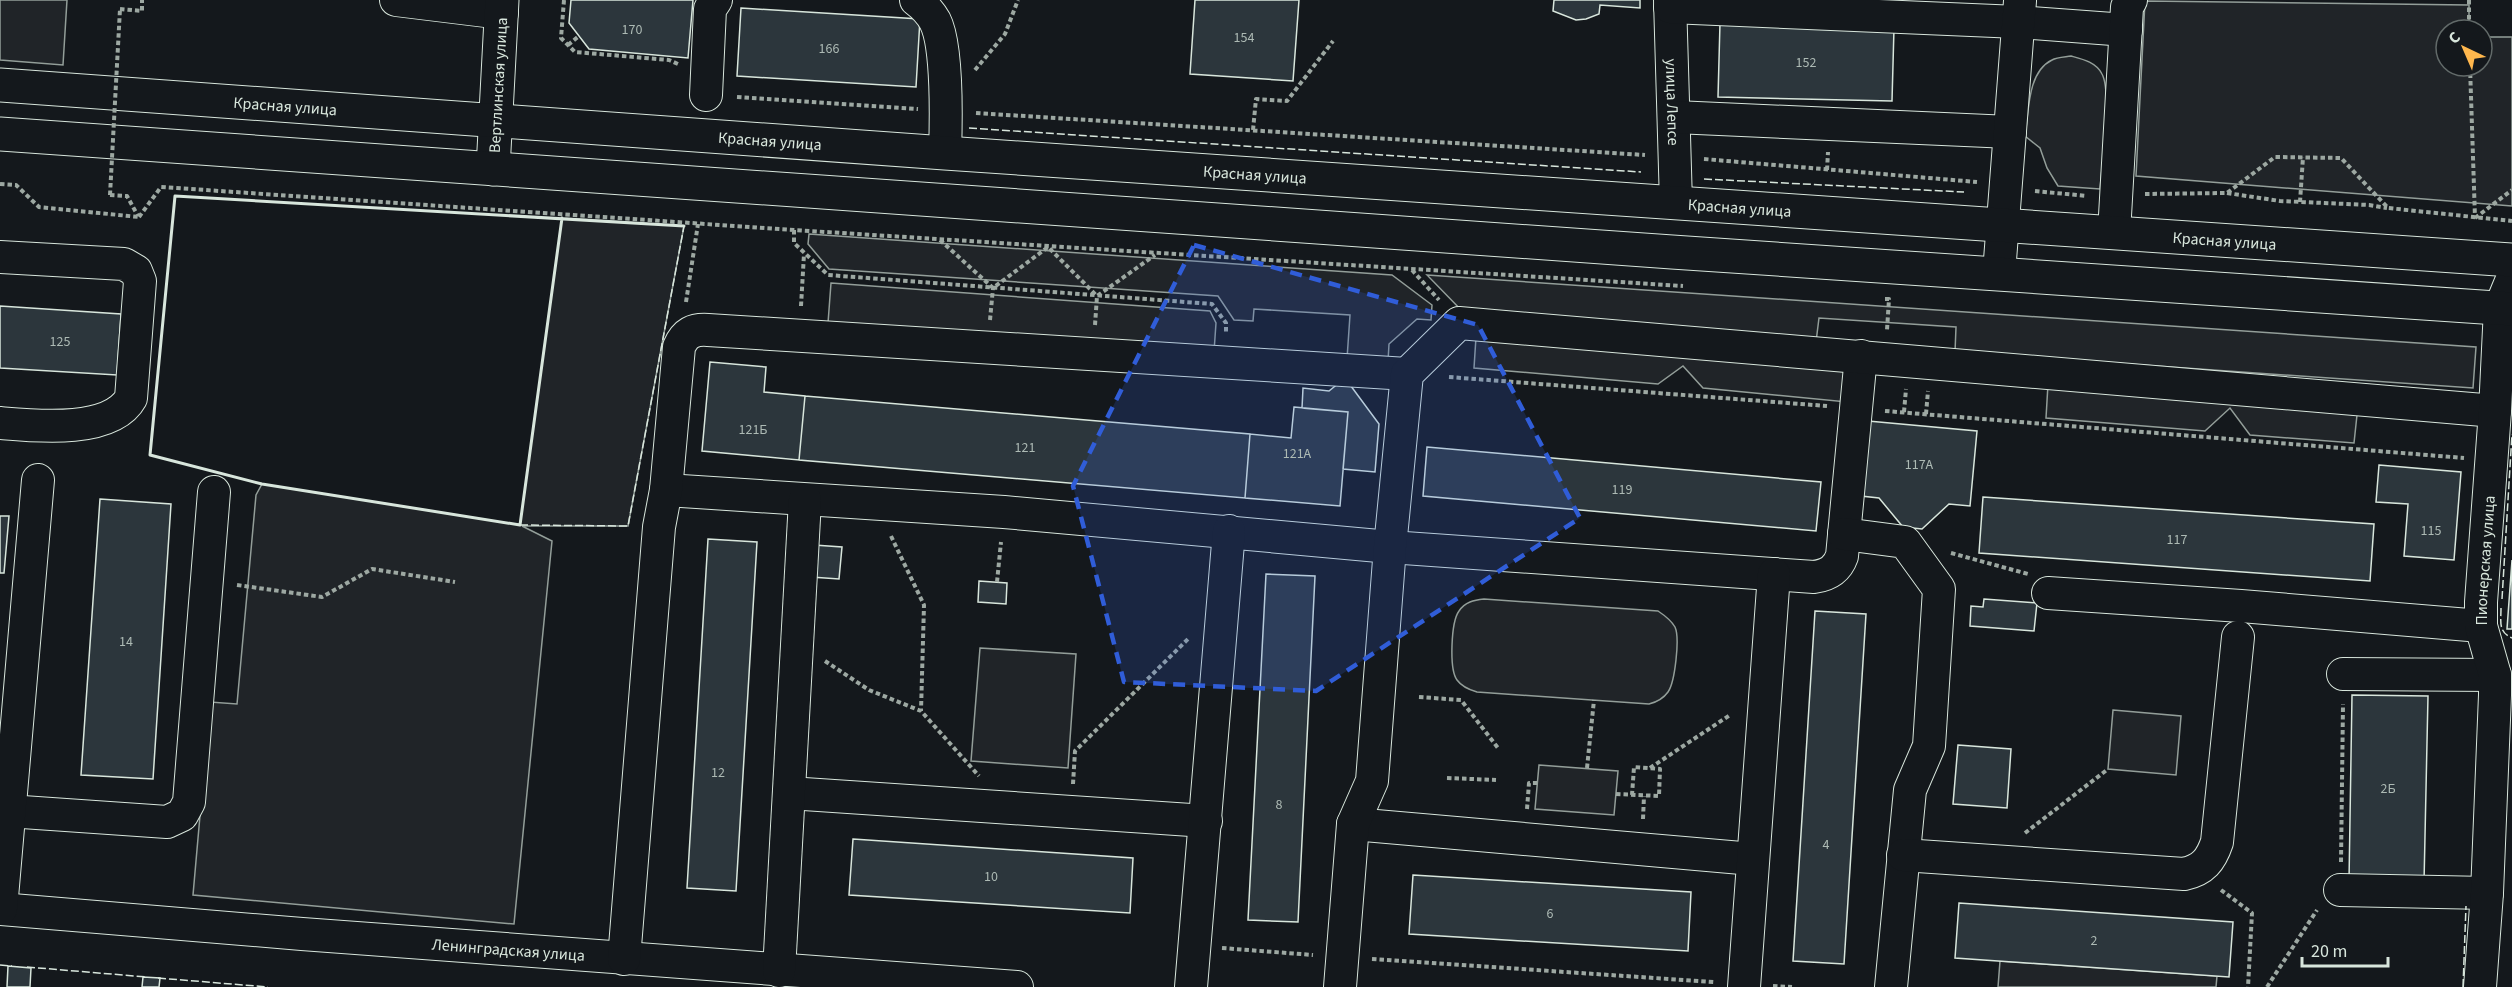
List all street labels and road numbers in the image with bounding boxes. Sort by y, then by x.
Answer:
street label: Вертлинская улица [484,17,513,154]
street label: улица Лепсе [1660,58,1684,146]
street label: Красная улица [233,92,338,121]
street label: Красная улица [717,127,823,156]
street label: Красная улица [1202,161,1307,190]
street label: Красная улица [1687,194,1792,223]
street label: Красная улица [2172,227,2277,256]
street label: Пионерская улица [2471,495,2501,626]
street label: Ленинградская улица [431,934,586,967]

